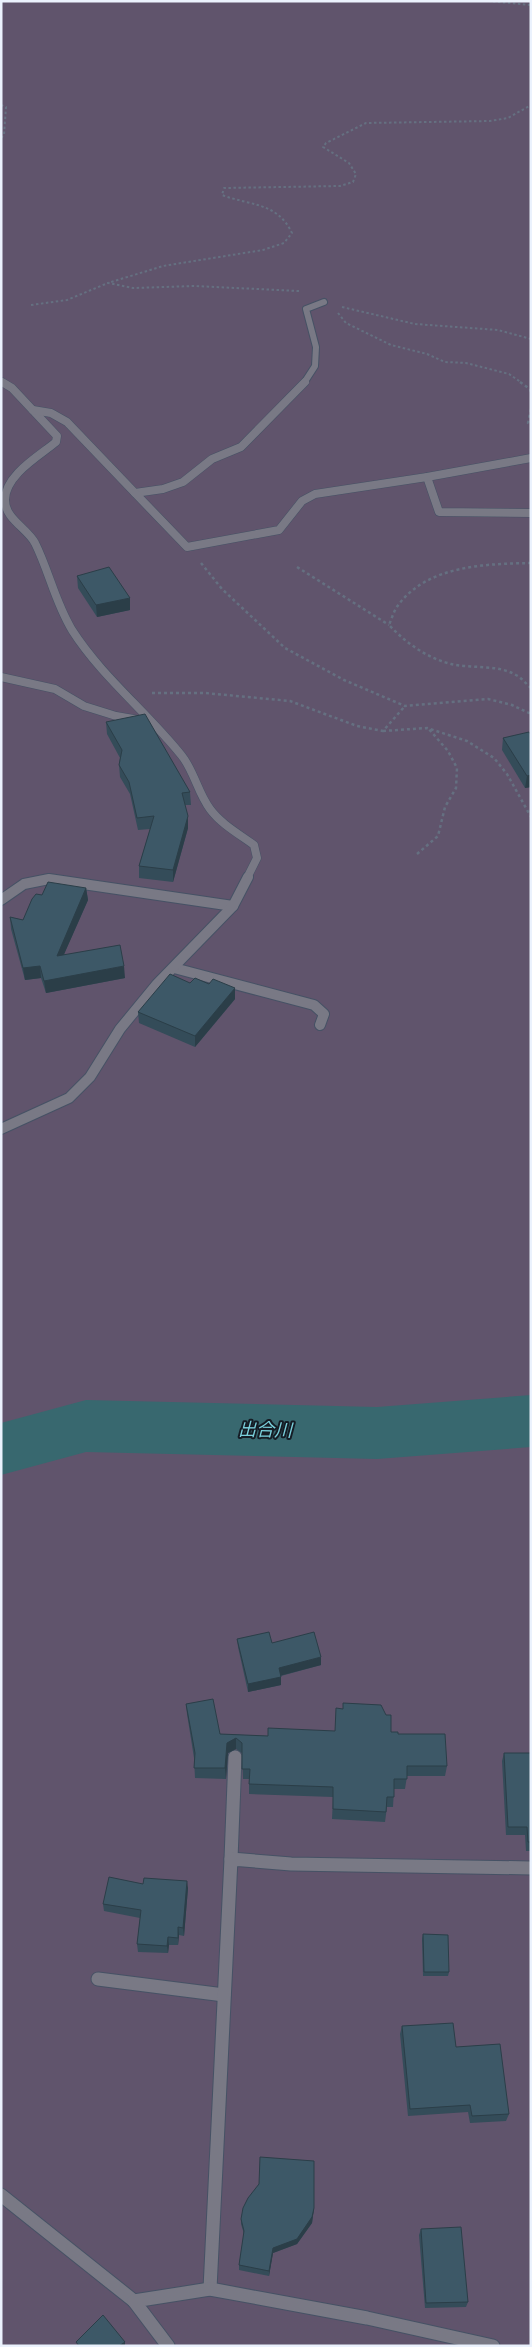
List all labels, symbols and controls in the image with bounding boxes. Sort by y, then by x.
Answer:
water label: 出合川 [238,1417,294,1443]

